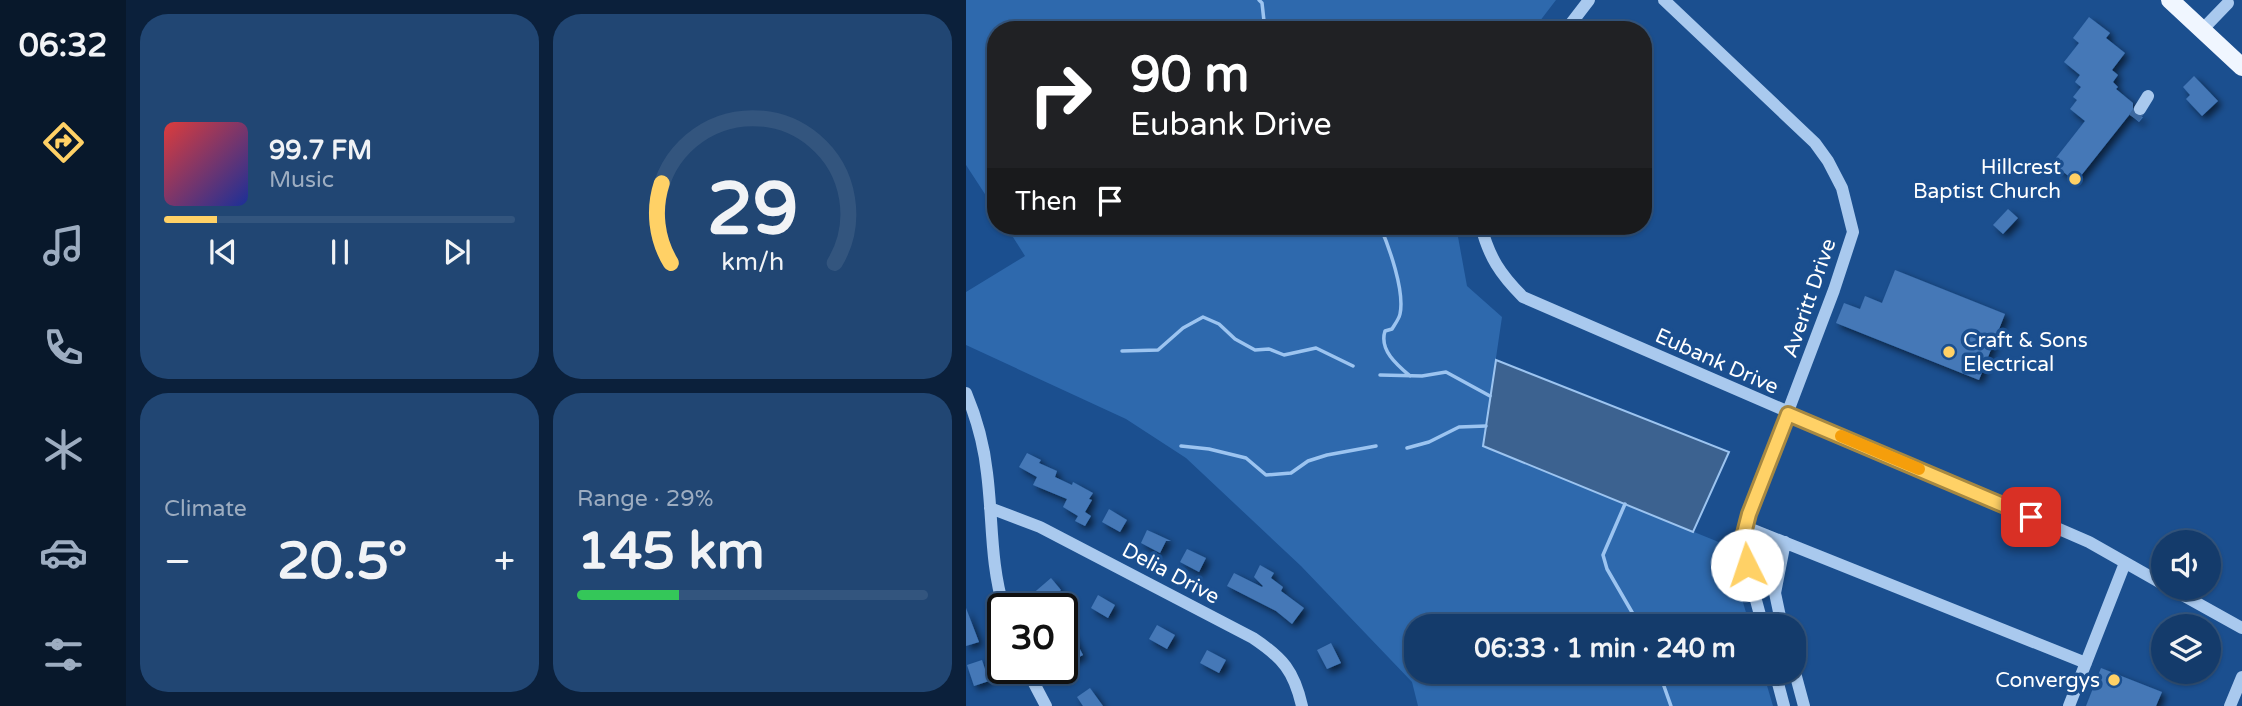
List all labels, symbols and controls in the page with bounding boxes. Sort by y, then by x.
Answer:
text: 06:32 [19,27,107,65]
text: 90 m [1130,46,1249,105]
icon: right [1015,49,1106,140]
text: Eubank Drive [1130,106,1332,144]
icon: directions [39,118,88,167]
text: 99.7 FM [269,135,372,166]
place label: Hillcrest Baptist Church [1913,155,2061,204]
text: Music [269,166,334,194]
text: 29 [707,166,798,254]
marker: Hillcrest Baptist Church [2067,171,2083,187]
icon: arrive [1091,182,1129,220]
text: Then [1015,186,1077,217]
icon: music [39,221,88,270]
icon: previous [204,233,242,271]
icon: pause [321,233,359,271]
icon: next [438,233,476,271]
street label: Averitt Drive [1777,235,1842,361]
text: km/h [721,247,784,277]
icon: phone [39,323,88,372]
street label: Eubank Drive [1651,323,1782,400]
place label: Craft & Sons Electrical [1963,328,2088,377]
marker: Craft & Sons Electrical [1941,344,1957,360]
icon: climate [39,425,88,474]
text: Range · 29% [577,485,713,513]
pin [2001,487,2061,547]
text: Climate [164,495,247,523]
icon: arrive [2012,498,2050,536]
text: 145 km [577,520,765,583]
icon: car [39,528,88,577]
position arrow [1710,528,1784,602]
text: 20.5° [277,530,407,593]
map controls [2151,530,2221,684]
button: sound [2151,530,2221,600]
street label: Delia Drive [1118,537,1224,610]
text: − [164,539,191,585]
text: + [494,539,515,585]
speed limit sign: 30 [987,593,1078,684]
button: layers [2151,614,2221,684]
icon: filters [39,630,88,679]
text: 06:33 · 1 min · 240 m [1474,633,1736,664]
place label: Convergys [1995,668,2100,693]
marker: Convergys [2106,672,2122,688]

